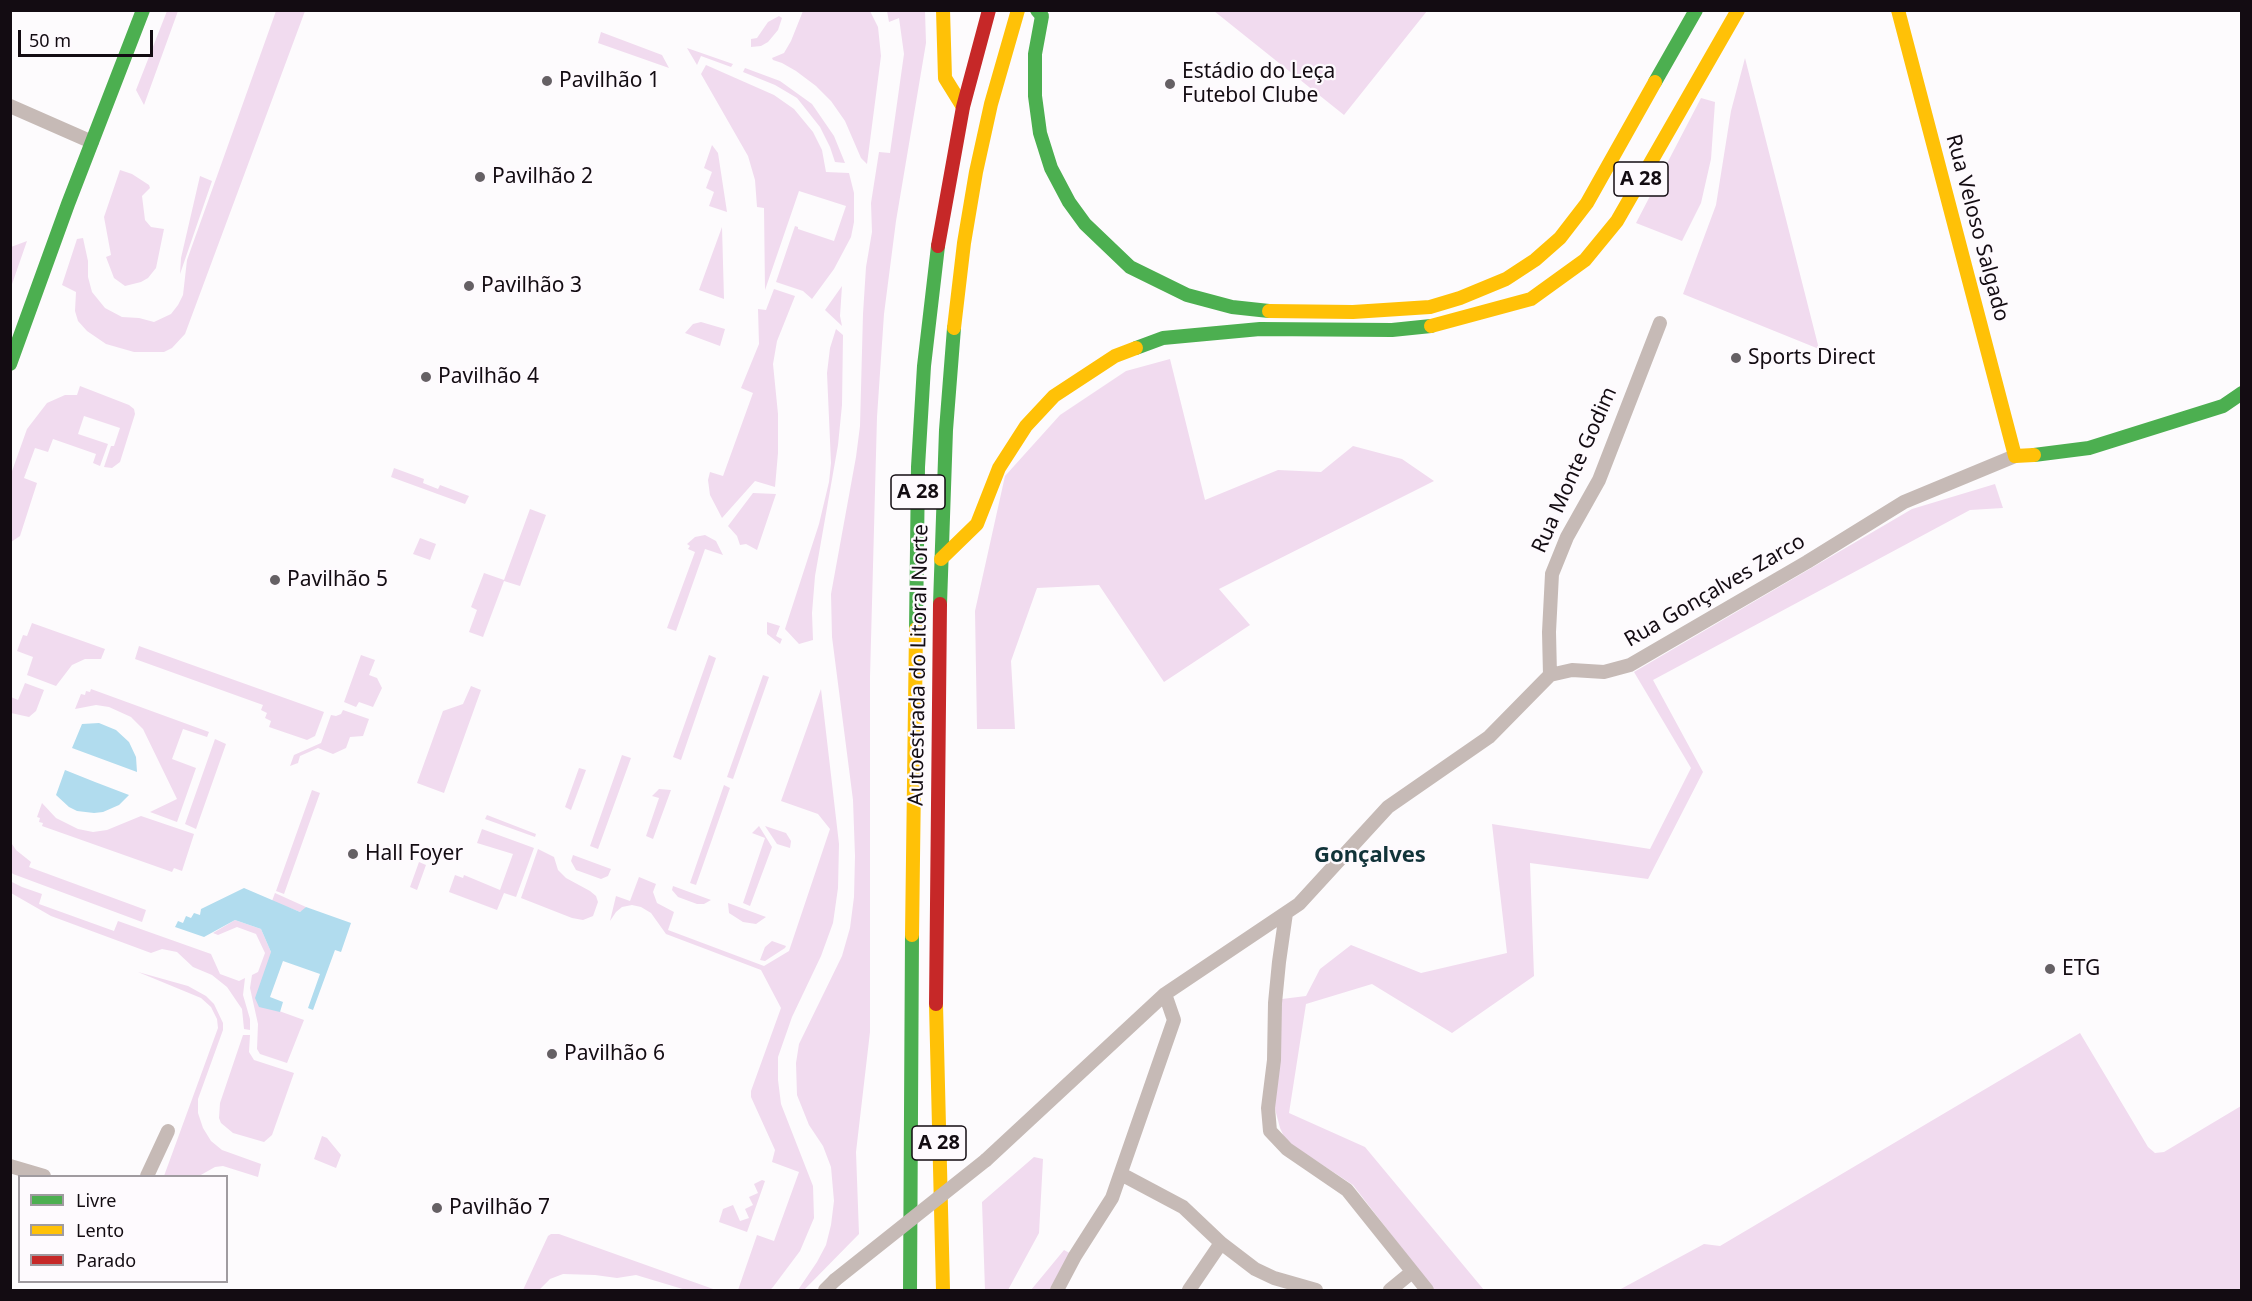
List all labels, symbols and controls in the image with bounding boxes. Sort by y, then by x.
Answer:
scale bar [21,18,156,56]
text: 50 m [29,28,71,52]
place label: Estádio do Leça Futebol Clube [1182,59,1335,109]
place label: Pavilhão 1 [559,68,660,94]
marker: Pavilhão 1 [540,74,554,88]
marker: Estádio do Leça Futebol Clube [1163,77,1177,91]
street label: Rua Veloso Salgado [1940,132,2014,324]
road number: A 28 [1614,162,1668,196]
place label: Pavilhão 2 [492,164,593,190]
marker: Pavilhão 2 [473,170,487,184]
place label: Pavilhão 3 [481,273,582,299]
marker: Pavilhão 3 [462,279,476,293]
place label: Sports Direct [1748,345,1875,371]
marker: Sports Direct [1729,351,1743,365]
place label: Pavilhão 4 [438,364,539,390]
marker: Pavilhão 4 [419,370,433,384]
street label: Rua Monte Godim [1527,383,1623,557]
road number: A 28 [891,475,945,509]
street label: Autoestrada do Litoral Norte [904,524,934,806]
street label: Rua Gonçalves Zarco [1620,529,1810,653]
place label: Pavilhão 5 [287,567,388,593]
marker: Pavilhão 5 [268,573,282,587]
place label: Hall Foyer [365,841,463,867]
district label: Gonçalves [1314,843,1426,869]
marker: Hall Foyer [346,847,360,861]
place label: ETG [2062,956,2100,982]
marker: ETG [2043,962,2057,976]
place label: Pavilhão 6 [564,1041,665,1067]
marker: Pavilhão 6 [545,1047,559,1061]
road number: A 28 [912,1126,966,1160]
legend [18,1175,228,1283]
text: Livre [76,1188,116,1212]
place label: Pavilhão 7 [449,1195,550,1221]
marker: Pavilhão 7 [430,1201,444,1215]
text: Lento [76,1218,124,1242]
text: Parado [76,1248,136,1272]

